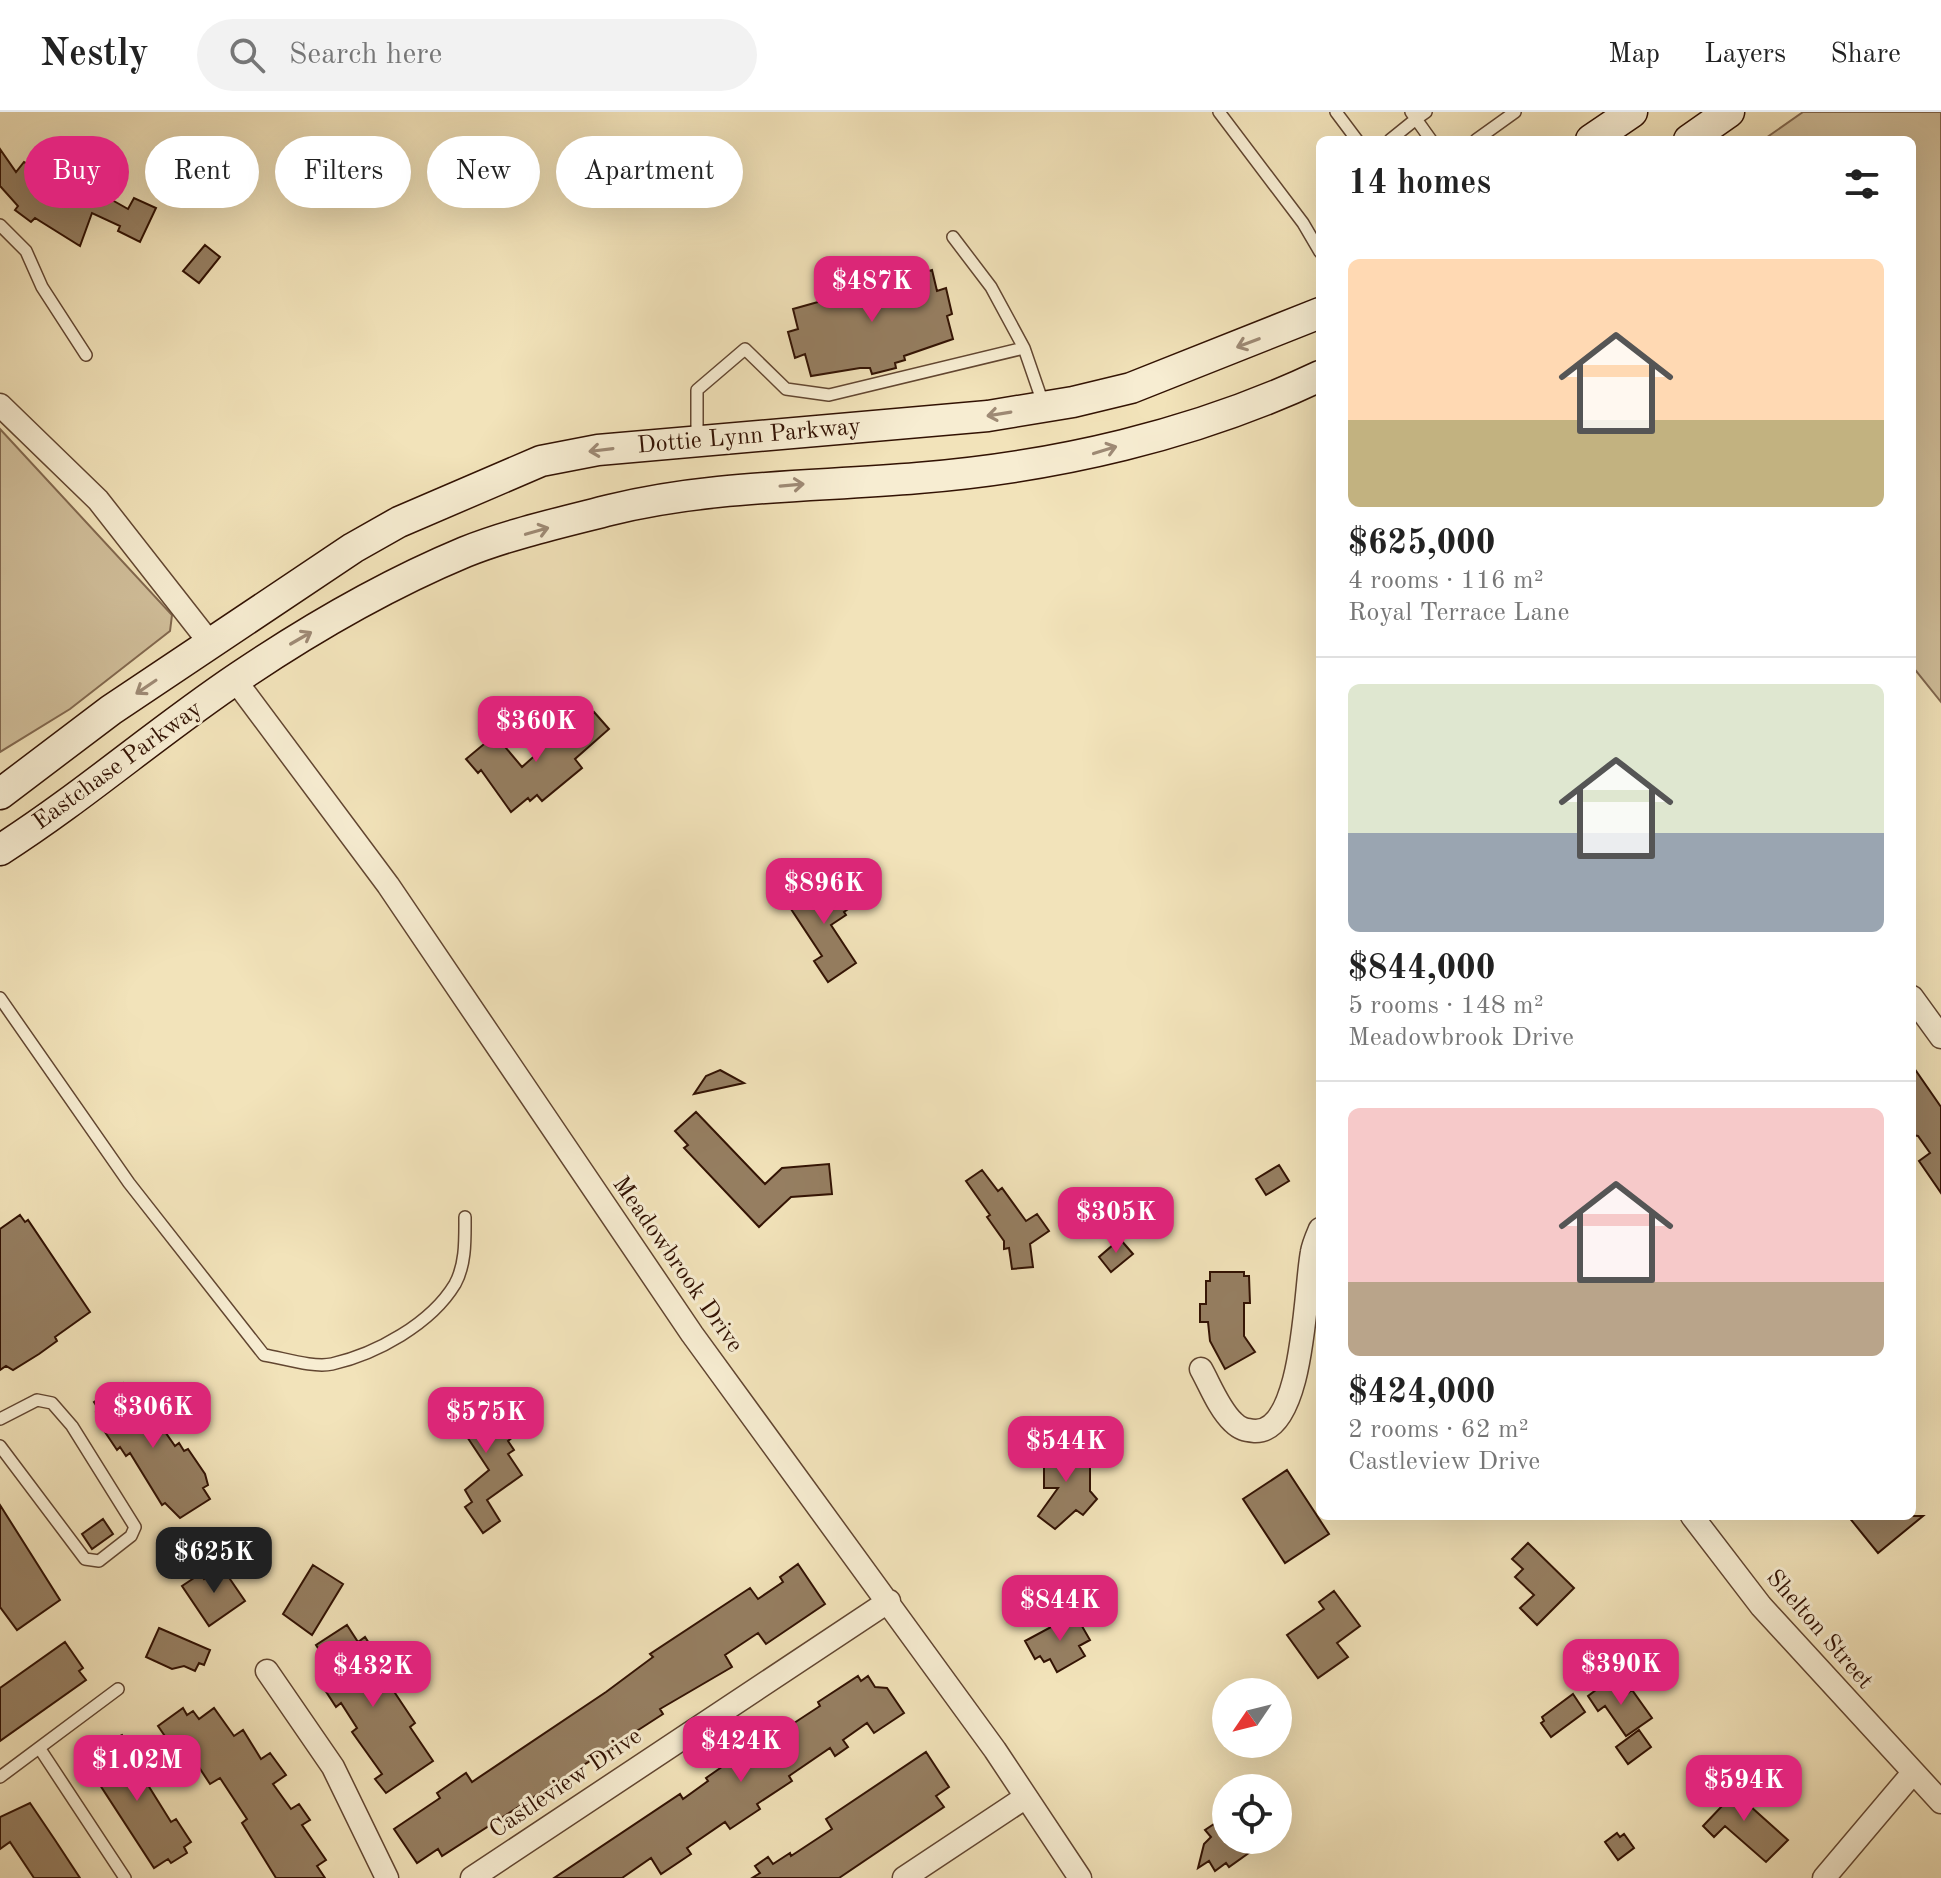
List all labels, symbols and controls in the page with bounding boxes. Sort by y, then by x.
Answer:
search box [197,19,757,91]
icon: search [225,33,269,77]
text: Nestly [40,36,149,74]
text: Search here [289,40,442,70]
text: Map [1608,41,1660,69]
text: Layers [1704,41,1786,69]
text: Share [1830,41,1901,69]
chip: Buy [24,136,129,208]
chip: Rent [145,136,259,208]
chip: Filters [275,136,411,208]
chip: New [427,136,540,208]
chip: Apartment [556,136,743,208]
icon: filters [1840,162,1884,206]
text: 14 homes [1348,167,1491,201]
pin: $487K [816,256,928,324]
text: $487K [832,269,912,295]
icon: home [1544,311,1688,455]
one-way arrow [1236,337,1261,351]
one-way arrow [987,407,1012,422]
street label: Dottie Lynn Parkway [636,415,862,459]
one-way arrow [1093,441,1118,456]
one-way arrow [588,443,615,458]
one-way arrow [778,477,805,492]
one-way arrow [523,523,549,538]
text: $625,000 [1348,527,1496,561]
text: 4 rooms · 116 m² [1348,568,1544,594]
text: Royal Terrace Lane [1348,600,1569,626]
one-way arrow [289,630,312,646]
one-way arrow [135,679,157,695]
pin: $360K [480,696,592,764]
street label: Eastchase Parkway [29,697,207,835]
text: $360K [496,709,576,735]
icon: home [1544,736,1688,880]
pin: $896K [768,858,880,926]
text: $896K [784,871,864,897]
text: $844,000 [1348,952,1496,986]
text: 5 rooms · 148 m² [1348,993,1544,1019]
text: Meadowbrook Drive [1348,1025,1574,1051]
icon: home [1544,1160,1688,1304]
street label: Meadowbrook Drive [607,1173,747,1357]
pin: $305K [1060,1187,1172,1255]
text: $305K [1076,1200,1156,1226]
text: $424,000 [1348,1376,1496,1410]
pin: $306K [97,1382,209,1450]
pin: $575K [430,1387,542,1455]
text: $306K [113,1395,193,1421]
text: $575K [446,1400,526,1426]
pin: $544K [1010,1416,1122,1484]
text: 2 rooms · 62 m² [1348,1417,1529,1443]
text: $544K [1026,1429,1106,1455]
text: Castleview Drive [1348,1449,1540,1475]
pin: $625K [158,1527,270,1595]
text: $625K [174,1540,254,1566]
street label: Shelton Street [1761,1566,1877,1694]
pin: $844K [1004,1575,1116,1643]
text: $844K [1020,1588,1100,1614]
pin: $390K [1565,1639,1677,1707]
pin: $432K [317,1641,429,1709]
text: $390K [1581,1652,1661,1678]
text: $432K [333,1654,413,1680]
north arrow [1212,1678,1292,1758]
map controls [1212,1678,1292,1854]
pin: $424K [685,1716,797,1784]
street label: Castleview Drive [486,1724,646,1844]
text: $424K [701,1729,781,1755]
pin: $1.02M [72,1735,202,1803]
text: $1.02M [92,1748,182,1774]
pin: $594K [1688,1755,1800,1823]
text: $594K [1704,1768,1784,1794]
button: locate [1212,1774,1292,1854]

